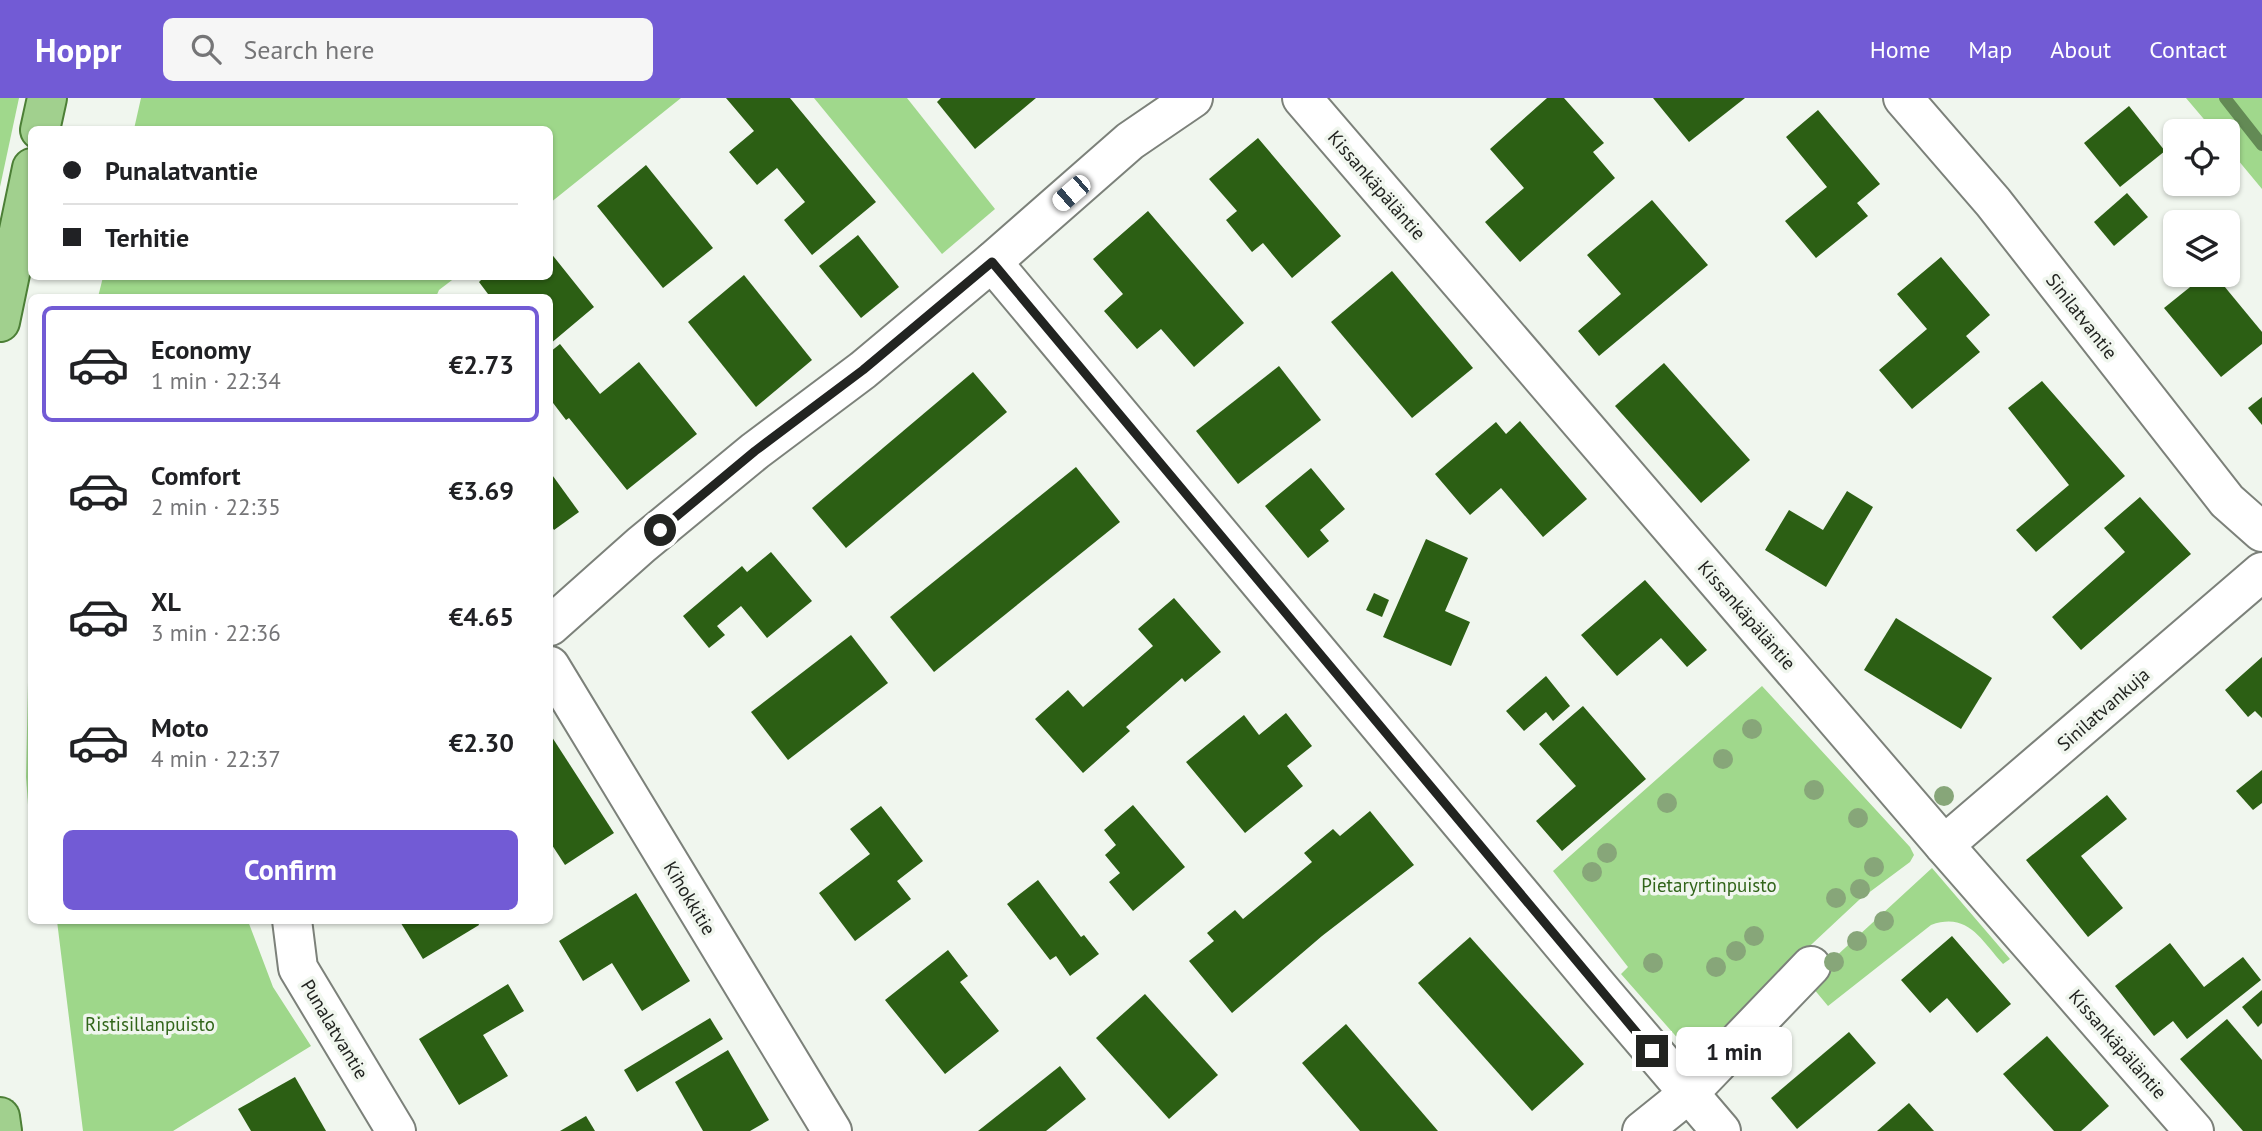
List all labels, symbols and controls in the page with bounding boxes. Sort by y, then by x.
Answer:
search box [163,18,653,81]
text: Hoppr [35,28,121,71]
icon: search [187,30,225,68]
text: Search here [243,33,375,66]
text: Home [1870,34,1930,65]
text: Map [1968,34,2012,65]
text: About [2050,34,2111,65]
text: Contact [2149,34,2227,65]
map controls [2163,119,2240,287]
button: locate [2163,119,2240,196]
street label: Kissankäpäläntie [1323,125,1431,245]
text: Punalatvantie [105,154,258,187]
car [1049,171,1094,215]
button: layers [2163,210,2240,287]
text: Terhitie [105,221,189,254]
street label: Sinilatvantie [2041,268,2123,364]
icon: car [67,333,130,396]
text: Economy [151,333,251,366]
text: €2.73 [449,348,514,381]
text: 1 min · 22:34 [151,366,281,395]
icon: car [67,459,130,522]
text: Comfort [151,459,241,492]
text: €3.69 [449,474,514,507]
text: 2 min · 22:35 [151,492,281,521]
route start [644,514,676,546]
street label: Kissankäpäläntie [1693,555,1801,675]
icon: car [67,585,130,648]
text: XL [151,585,181,618]
text: €4.65 [449,600,514,633]
text: 3 min · 22:36 [151,618,281,647]
street label: Sinilatvankuja [2052,662,2154,756]
icon: car [67,711,130,774]
text: Moto [151,711,209,744]
text: €2.30 [449,726,514,759]
text: 4 min · 22:37 [151,744,281,773]
button: Confirm [63,830,518,910]
street label: Kihokkitie [659,857,721,939]
park label: Pietaryrtinpuisto [1641,873,1777,897]
street label: Punalatvantie [296,975,374,1083]
street label: Kissankäpäläntie [2064,984,2172,1104]
park label: Ristisillanpuisto [85,1012,215,1036]
callout: 1 min [1676,1026,1792,1076]
route end [1636,1035,1668,1067]
text: 1 min [1706,1037,1762,1066]

